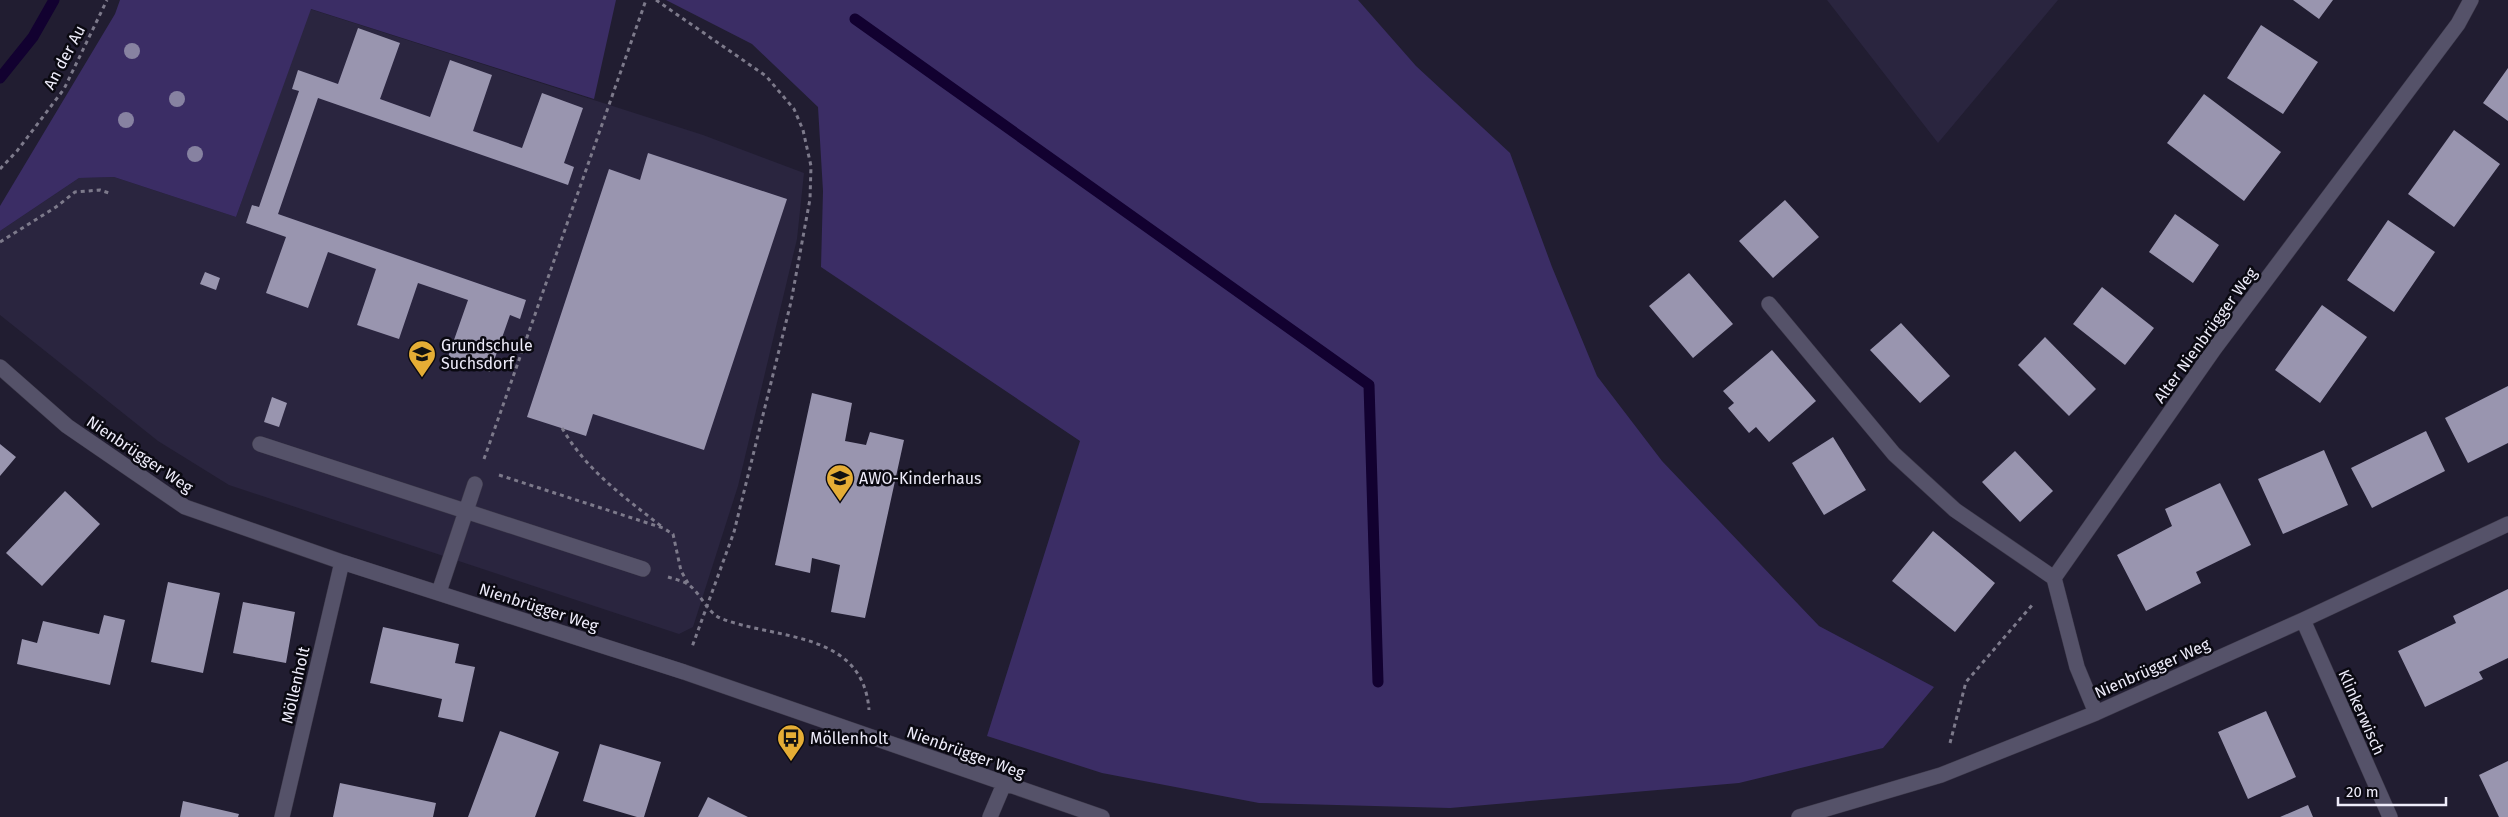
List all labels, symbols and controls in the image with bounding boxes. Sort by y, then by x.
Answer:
street label: An der Au [40,22,89,93]
street label: Alter Nienbrügger Weg [2150,263,2261,407]
place label: Grundschule Suchsdorf [441,336,533,373]
school or university icon: Grundschule Suchsdorf [407,339,437,378]
street label: Nienbrügger Weg [83,412,197,497]
school or university icon: AWO-Kinderhaus [825,463,855,502]
place label: AWO-Kinderhaus [859,469,982,488]
street label: Nienbrügger Weg [477,579,601,636]
street label: Nienbrügger Weg [2092,634,2213,702]
street label: Möllenholt [277,645,314,725]
street label: Klinkerwisch [2334,667,2389,758]
street label: Nienbrügger Weg [904,722,1028,783]
bus stop icon: Möllenholt [776,723,806,762]
place label: Möllenholt [810,729,889,748]
scale bar [2338,774,2446,806]
text: 20 m [2346,783,2379,801]

